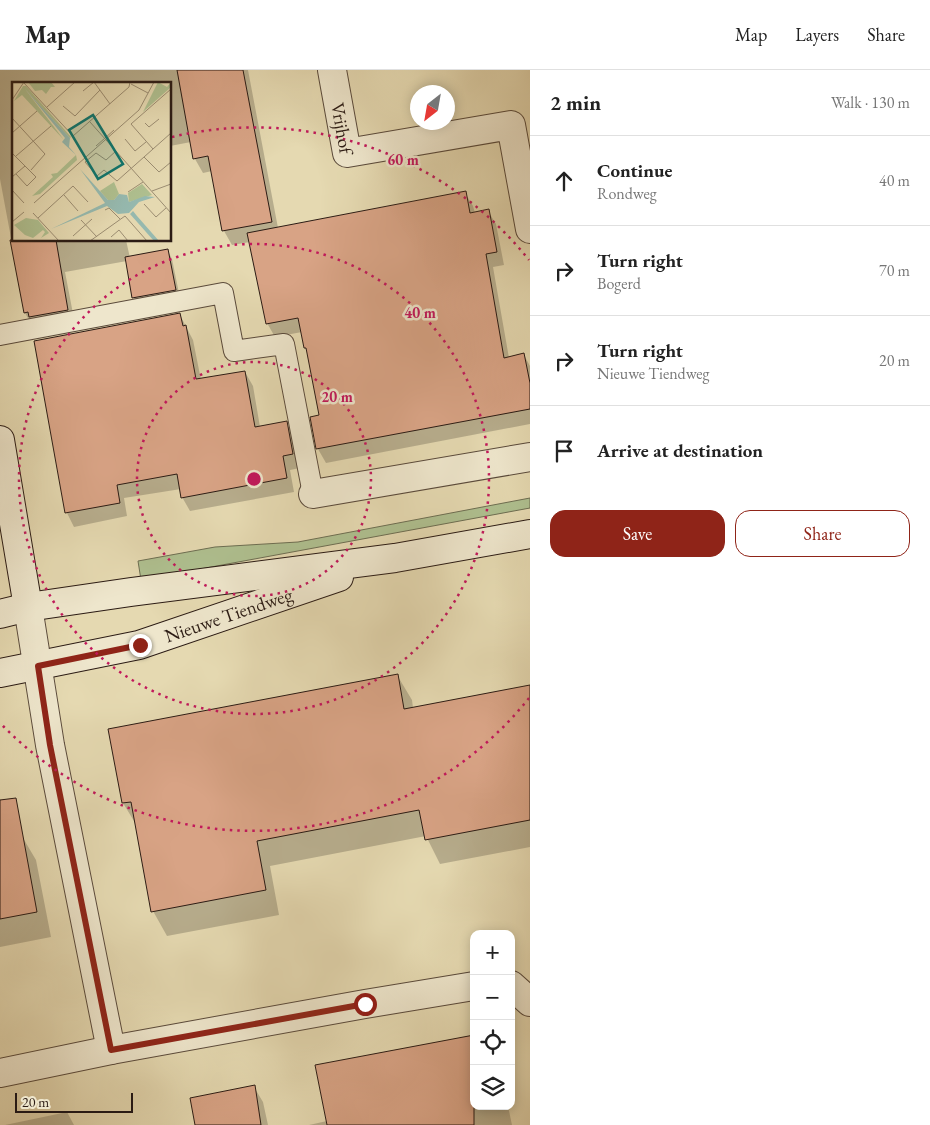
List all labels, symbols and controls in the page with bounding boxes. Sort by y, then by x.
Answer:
text: Map [25,19,70,50]
text: Map [735,23,767,46]
text: Layers [795,23,839,46]
text: Share [867,23,905,46]
inset map [12,82,171,241]
north arrow [410,85,455,130]
text: 2 min [550,89,601,116]
text: Walk · 130 m [831,92,910,113]
street label: Vrijhof [326,100,360,158]
text: 60 m [387,150,419,169]
text: Continue [597,158,672,183]
icon: ahead [550,167,578,195]
text: 40 m [879,170,910,191]
text: Rondweg [597,183,657,204]
text: Turn right [597,248,683,273]
icon: right [550,257,578,285]
text: 70 m [879,260,910,281]
text: Bogerd [597,273,641,294]
text: 40 m [404,303,436,322]
text: Turn right [597,338,683,363]
icon: right [550,347,578,375]
text: 20 m [879,350,910,371]
text: Nieuwe Tiendweg [597,363,709,384]
text: 20 m [321,387,353,406]
icon: arrive [550,437,578,465]
text: Arrive at destination [597,438,763,463]
centre of rings [245,470,263,488]
button: Save [550,510,725,557]
button: Share [735,510,910,557]
street label: Nieuwe Tiendweg [161,581,296,648]
route end [129,634,152,657]
map controls [470,930,515,1110]
button: + [470,930,515,975]
button: − [470,975,515,1020]
route start [354,993,377,1016]
button: locate [470,1020,515,1065]
button: layers [470,1065,515,1110]
scale bar [15,1090,132,1113]
text: 20 m [22,1093,49,1111]

